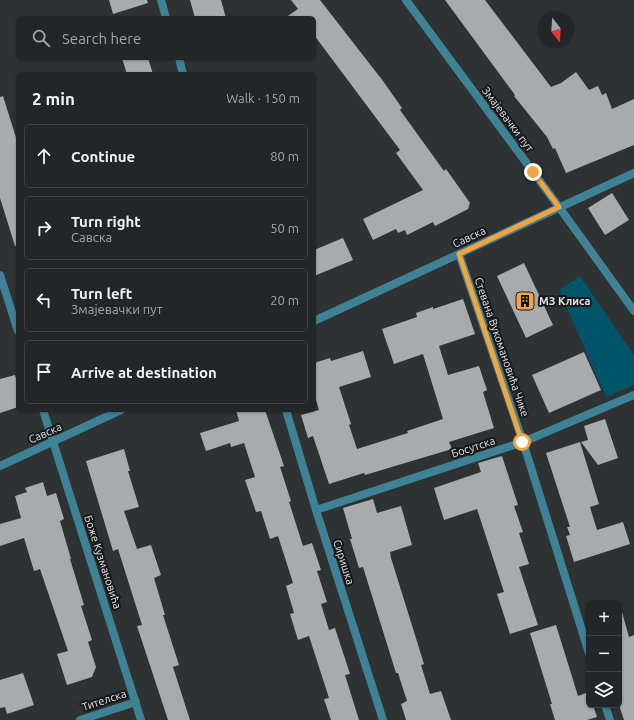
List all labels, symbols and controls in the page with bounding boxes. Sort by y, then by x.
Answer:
north arrow [538,12,574,48]
search box [16,16,316,60]
icon: search [30,27,52,49]
text: Search here [62,30,141,47]
street label: Змајевачки пут [480,84,536,154]
text: 2 min [32,89,75,108]
text: Walk · 150 m [226,91,300,105]
icon: ahead [33,145,55,167]
text: Continue [71,148,135,165]
text: 80 m [270,149,299,163]
route end [524,163,542,181]
text: Turn right [71,213,141,230]
icon: right [33,217,55,239]
text: 50 m [270,221,299,235]
street label: Савска [451,224,487,250]
text: Савска [71,230,112,244]
street label: Стевана Вукомановића Чике [472,276,532,418]
text: Turn left [71,285,132,302]
icon: left [33,289,55,311]
building icon: МЗ Клиса [514,290,536,312]
text: 20 m [270,293,299,307]
place label: МЗ Клиса [539,295,590,307]
text: Змајевачки пут [71,302,163,316]
icon: arrive [33,361,55,383]
text: Arrive at destination [71,364,217,381]
street label: Савска [27,420,63,446]
route start [513,433,531,451]
street label: Босутска [450,434,496,460]
street label: Боже Кузмановића [82,514,124,610]
street label: Сиришка [331,538,357,586]
map controls [586,600,622,708]
button: + [586,600,622,636]
button: − [586,636,622,672]
button: layers [586,672,622,708]
street label: Тителска [80,687,128,713]

